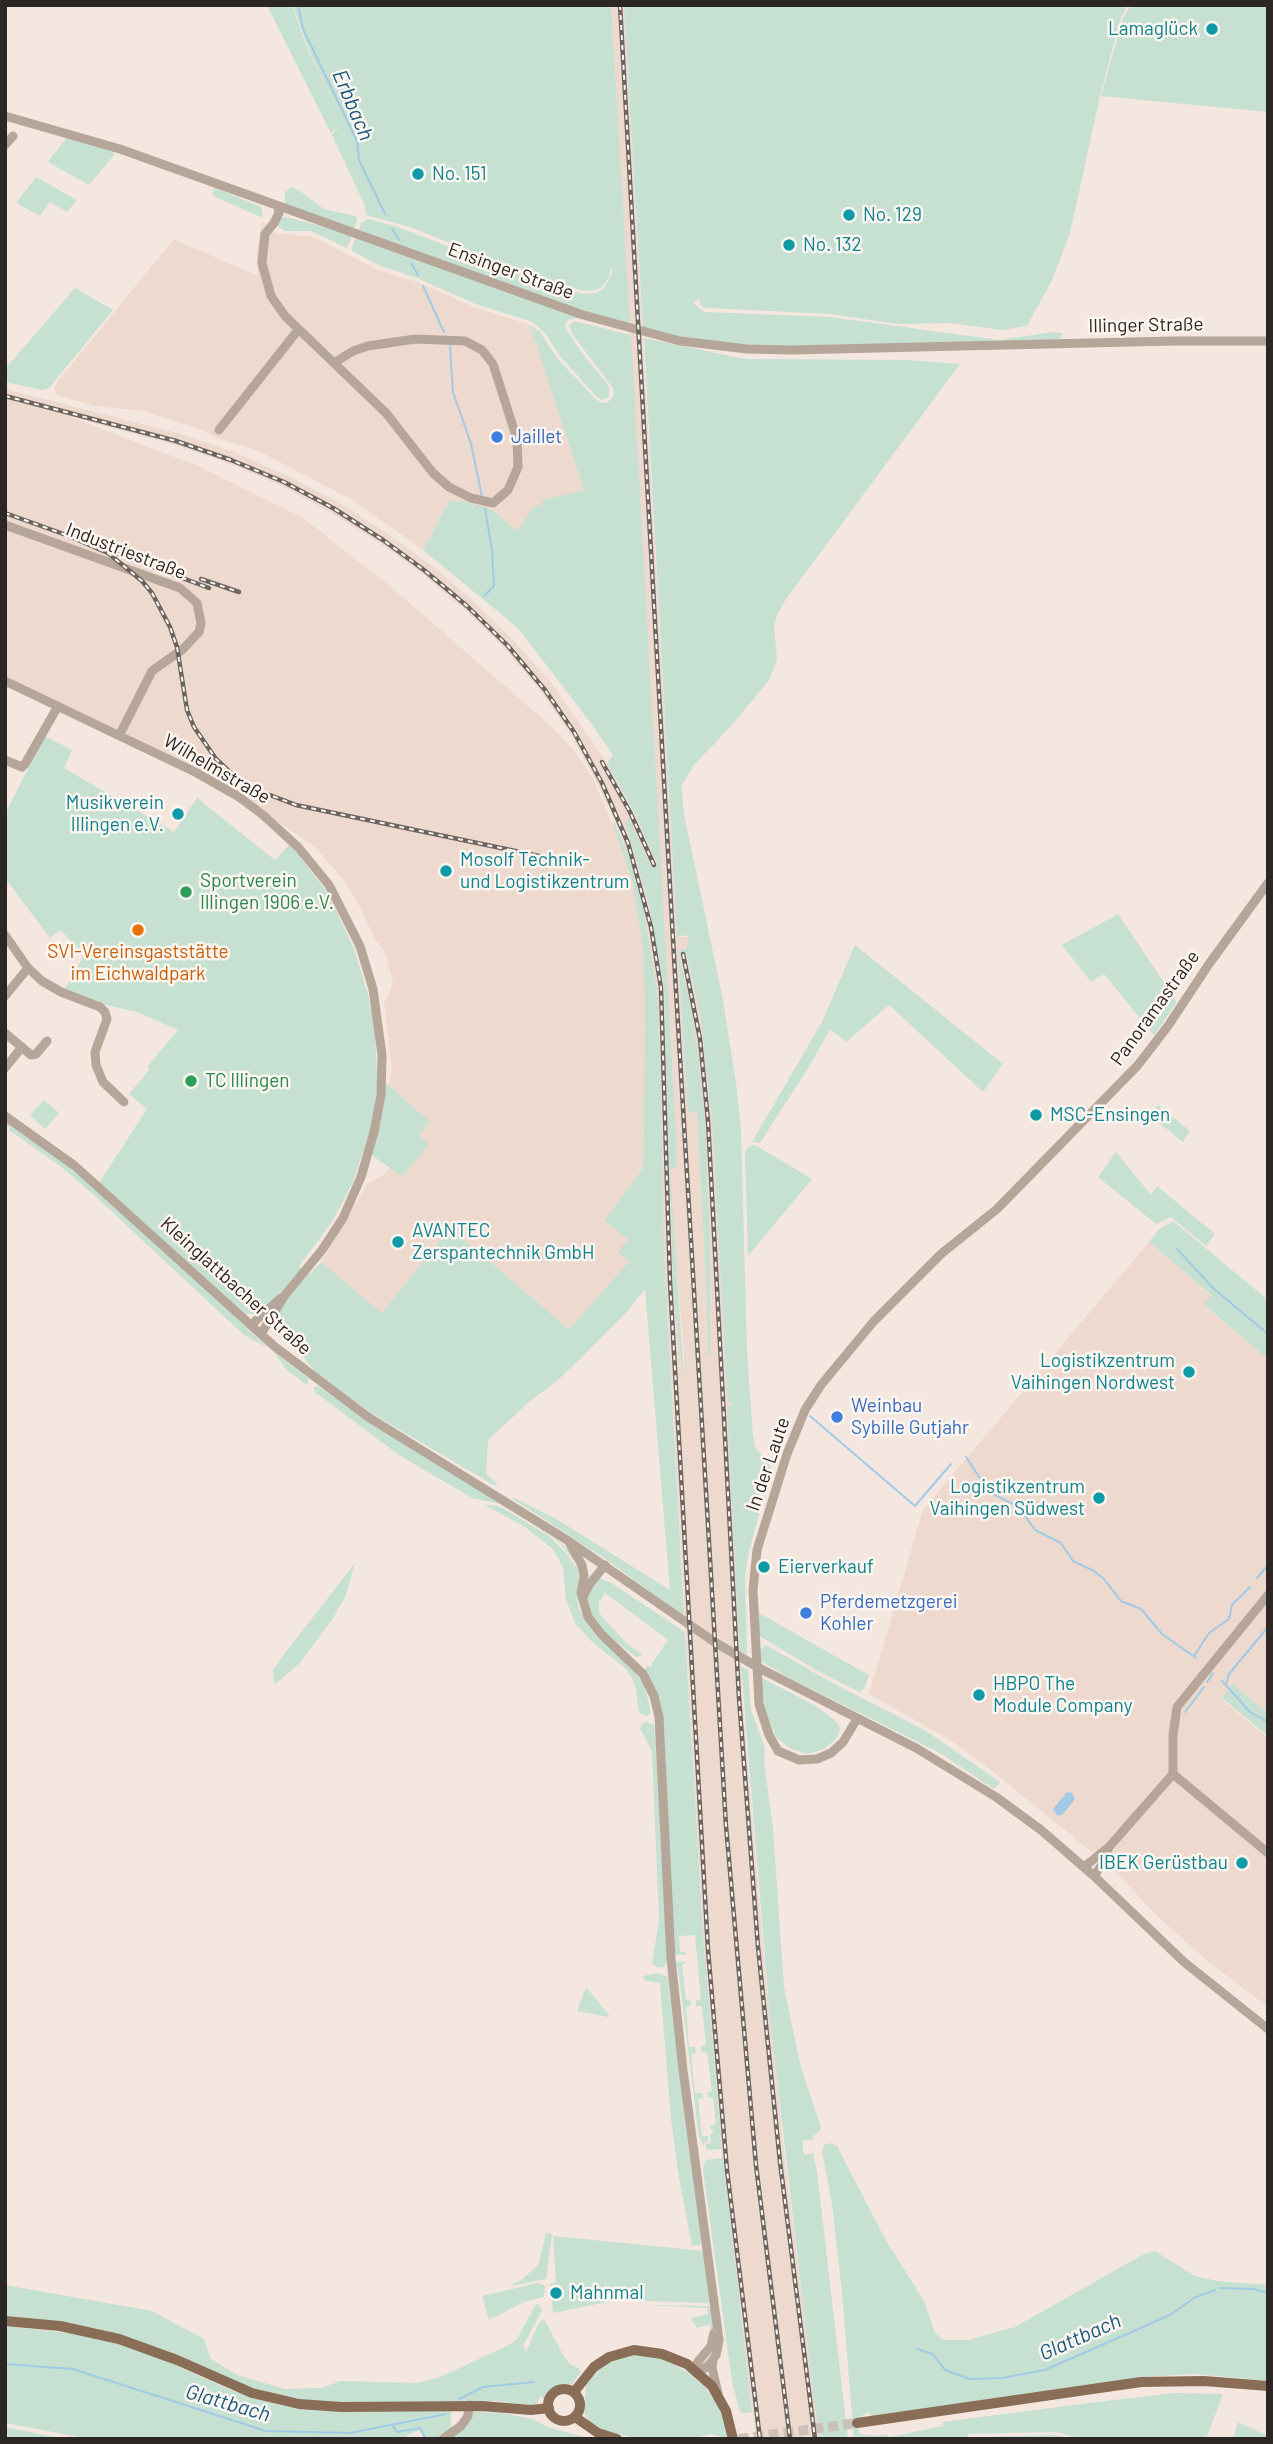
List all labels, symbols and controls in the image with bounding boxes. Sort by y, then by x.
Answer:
place label: Lamaglück [1108,18,1198,40]
marker: Lamaglück [1204,21,1220,37]
water label: Erbbach [327,66,379,144]
place label: No. 151 [432,163,487,185]
marker: No. 151 [410,166,426,182]
place label: No. 129 [863,204,922,226]
marker: No. 129 [841,207,857,223]
place label: No. 132 [803,234,862,256]
marker: No. 132 [781,237,797,253]
street label: Ensinger Straße [445,238,577,304]
street label: Illinger Straße [1088,313,1204,337]
place label: Jaillet [511,426,562,448]
marker: Jaillet [489,429,505,445]
street label: Industriestraße [63,518,189,584]
street label: Wilhelmstraße [160,729,274,809]
place label: Musikverein Illingen e.V. [66,792,164,836]
marker: Musikverein Illingen e.V. [170,806,186,822]
place label: Mosolf Technik- und Logistikzentrum [460,849,630,893]
marker: Mosolf Technik- und Logistikzentrum [438,863,454,879]
place label: Sportverein Illingen 1906 e.V. [200,870,334,914]
marker: Sportverein Illingen 1906 e.V. [178,884,194,900]
marker: SVI-Vereinsgaststätte im Eichwaldpark [130,922,146,938]
place label: SVI-Vereinsgaststätte im Eichwaldpark [47,941,229,985]
street label: Panoramastraße [1106,946,1204,1070]
place label: TC Illingen [205,1070,290,1092]
marker: TC Illingen [183,1073,199,1089]
place label: MSC-Ensingen [1050,1104,1170,1126]
marker: MSC-Ensingen [1028,1107,1044,1123]
street label: Kleinglattbacher Straße [156,1212,316,1360]
place label: AVANTEC Zerspantechnik GmbH [412,1220,594,1264]
marker: AVANTEC Zerspantechnik GmbH [390,1234,406,1250]
place label: Logistikzentrum Vaihingen Nordwest [1011,1350,1175,1394]
marker: Logistikzentrum Vaihingen Nordwest [1181,1364,1197,1380]
place label: Weinbau Sybille Gutjahr [851,1395,969,1439]
marker: Weinbau Sybille Gutjahr [829,1409,845,1425]
street label: In der Laute [741,1414,795,1514]
place label: Logistikzentrum Vaihingen Südwest [929,1476,1085,1520]
marker: Logistikzentrum Vaihingen Südwest [1091,1490,1107,1506]
place label: Eierverkauf [778,1556,874,1578]
marker: Eierverkauf [756,1559,772,1575]
place label: Pferdemetzgerei Kohler [820,1591,958,1635]
marker: Pferdemetzgerei Kohler [798,1605,814,1621]
place label: HBPO The Module Company [993,1673,1132,1717]
marker: HBPO The Module Company [971,1687,987,1703]
place label: IBEK Gerüstbau [1099,1852,1228,1874]
marker: IBEK Gerüstbau [1234,1855,1250,1871]
place label: Mahnmal [570,2282,644,2304]
marker: Mahnmal [548,2285,564,2301]
water label: Glattbach [1035,2308,1125,2366]
water label: Glattbach [183,2379,273,2427]

